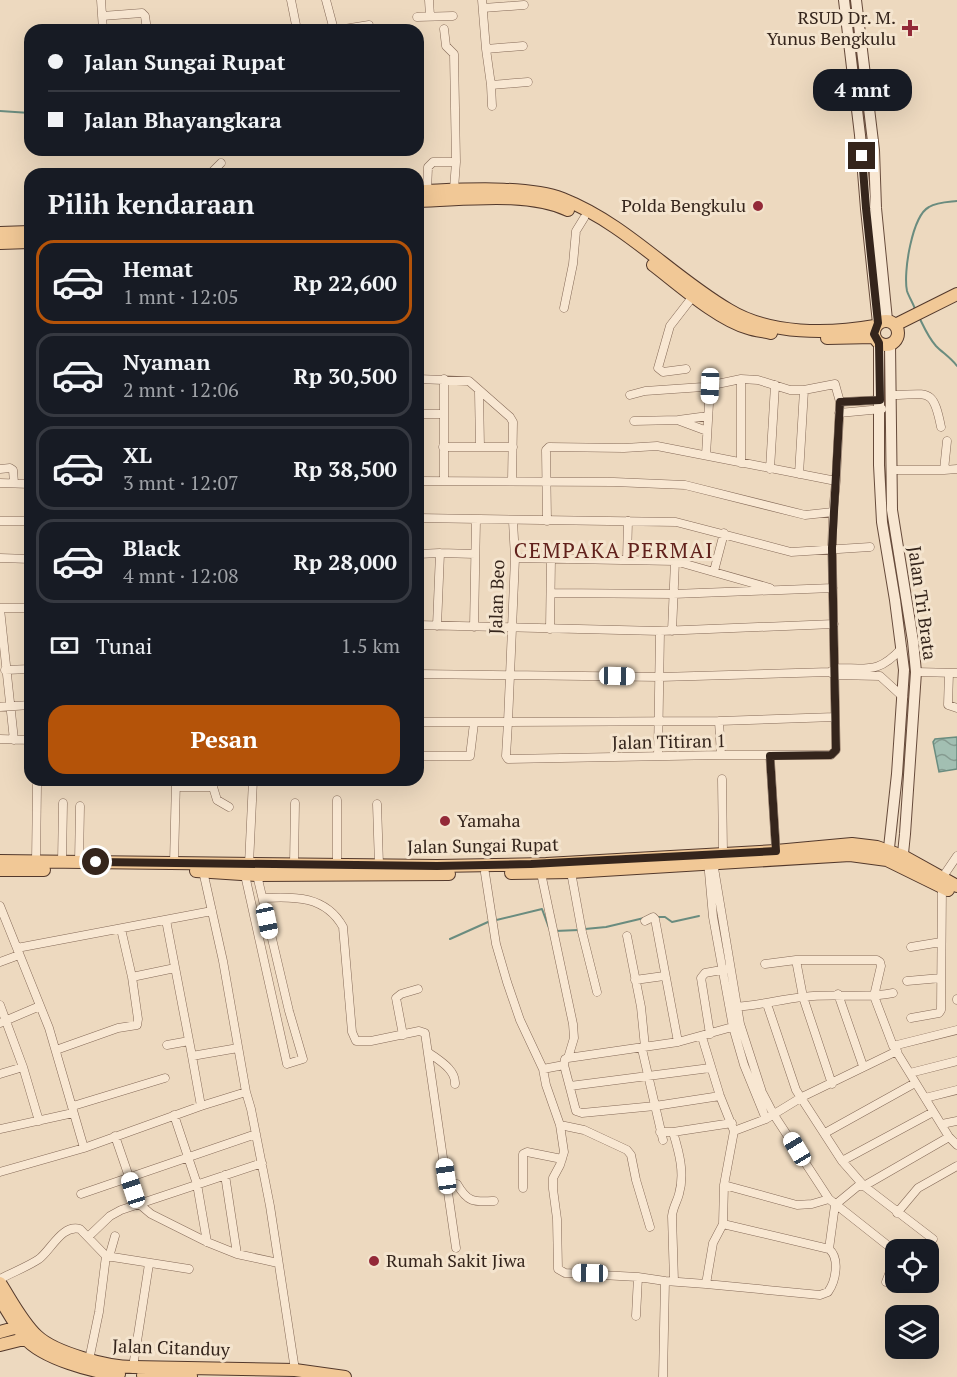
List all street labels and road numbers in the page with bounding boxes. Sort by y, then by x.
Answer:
street label: Jalan Tri Brata [903,544,943,661]
street label: Jalan Beo [483,559,509,635]
street label: Jalan Titiran 1 [612,728,726,754]
street label: Jalan Sungai Rupat [407,832,559,858]
street label: Jalan Citanduy [112,1333,231,1361]

